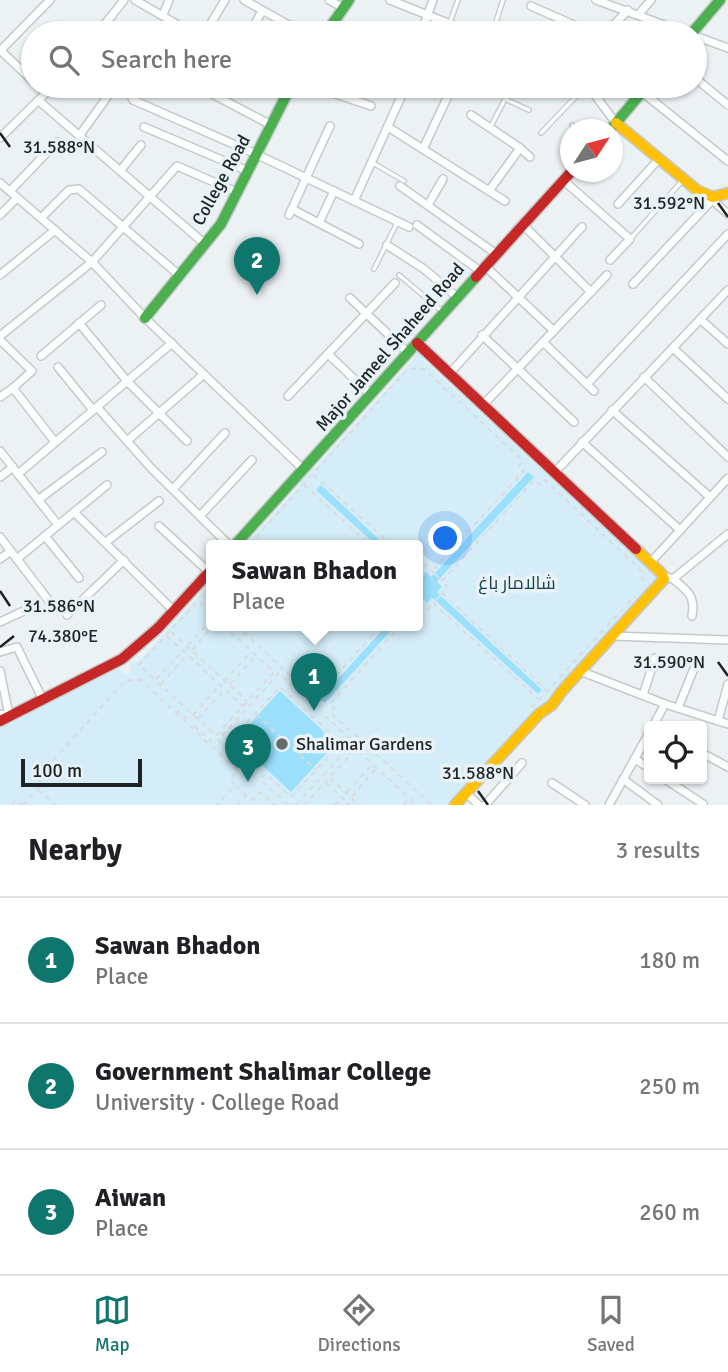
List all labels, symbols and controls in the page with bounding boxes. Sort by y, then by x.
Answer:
search box [21,21,707,98]
icon: search [45,41,83,79]
text: Search here [101,44,232,76]
north arrow [560,119,623,182]
street label: College Road [187,131,255,229]
text: 31.588°N [23,136,95,158]
text: 31.592°N [633,192,705,214]
pin: 2 [234,237,280,295]
street label: Major Jameel Shaheed Road [311,258,469,436]
your location [428,521,462,555]
popup [206,540,423,631]
text: Sawan Bhadon [232,555,397,587]
park label: شالامار باغ [478,572,556,595]
text: Place [232,587,285,616]
text: 31.586°N [23,595,95,617]
text: 74.380°E [28,625,98,647]
text: 31.590°N [633,651,705,673]
pin: 1 [291,653,337,711]
map controls [644,721,707,784]
button: locate [644,721,707,784]
pin: 3 [225,724,271,782]
place label: Shalimar Gardens [296,733,433,755]
marker: Shalimar Gardens [274,736,290,752]
scale bar [21,756,142,788]
text: 100 m [32,759,82,783]
text: 31.588°N [442,762,514,784]
text: Nearby [28,832,122,869]
text: 3 results [616,836,700,865]
text: Sawan Bhadon [95,930,261,962]
text: 1 [45,946,57,975]
text: 180 m [639,946,700,975]
text: Place [95,962,149,991]
text: Government Shalimar College [95,1056,431,1088]
text: 2 [45,1072,57,1101]
text: 250 m [639,1072,700,1101]
text: University · College Road [95,1088,339,1117]
text: Aiwan [95,1182,166,1214]
text: 3 [45,1198,57,1227]
text: 260 m [639,1198,700,1227]
text: Place [95,1214,149,1243]
tab: Map [93,1291,131,1357]
tab: Directions [318,1291,401,1357]
tab: Saved [587,1291,635,1357]

